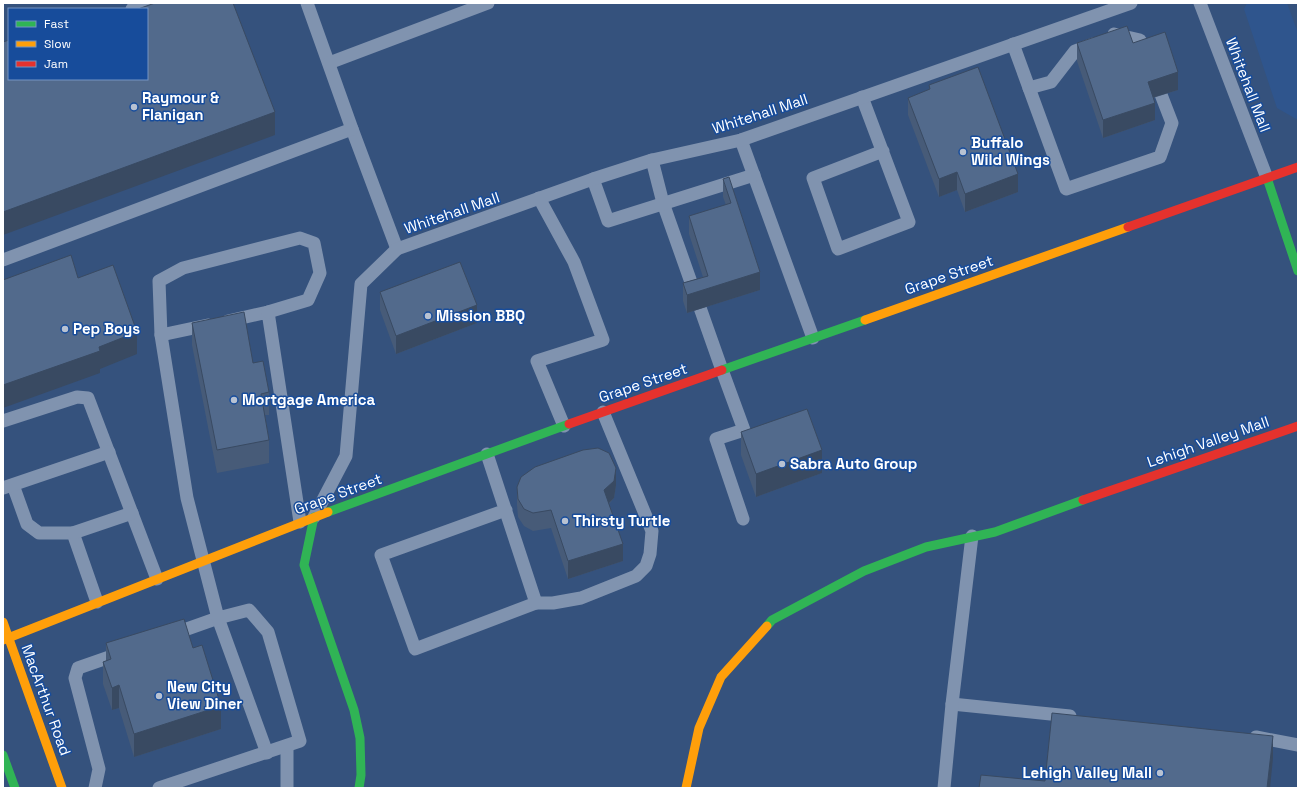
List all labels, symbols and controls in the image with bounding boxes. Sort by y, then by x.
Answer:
legend [8,8,148,80]
text: Fast [44,16,69,32]
street label: Whitehall Mall [1222,35,1275,135]
text: Slow [44,36,71,52]
text: Jam [44,56,68,72]
place label: Raymour & Flanigan [142,88,219,124]
street label: Whitehall Mall [710,89,810,138]
marker: Raymour & Flanigan [129,102,139,112]
place label: Buffalo Wild Wings [971,133,1050,169]
marker: Buffalo Wild Wings [958,147,968,157]
street label: Whitehall Mall [402,187,502,238]
street label: Grape Street [902,251,996,299]
place label: Mission BBQ [436,306,525,325]
marker: Mission BBQ [423,311,433,321]
place label: Pep Boys [73,319,140,338]
marker: Pep Boys [60,324,70,334]
street label: Grape Street [596,359,690,407]
place label: Mortgage America [242,390,376,409]
marker: Mortgage America [229,395,239,405]
street label: Lehigh Valley Mall [1144,412,1271,471]
place label: Sabra Auto Group [790,454,917,473]
marker: Sabra Auto Group [777,459,787,469]
street label: Grape Street [291,469,384,518]
place label: Thirsty Turtle [573,511,671,530]
marker: Thirsty Turtle [560,516,570,526]
street label: MacArthur Road [18,642,75,758]
place label: New City View Diner [167,677,242,713]
marker: New City View Diner [154,691,164,701]
place label: Lehigh Valley Mall [1022,763,1152,782]
marker: Lehigh Valley Mall [1155,768,1165,778]

